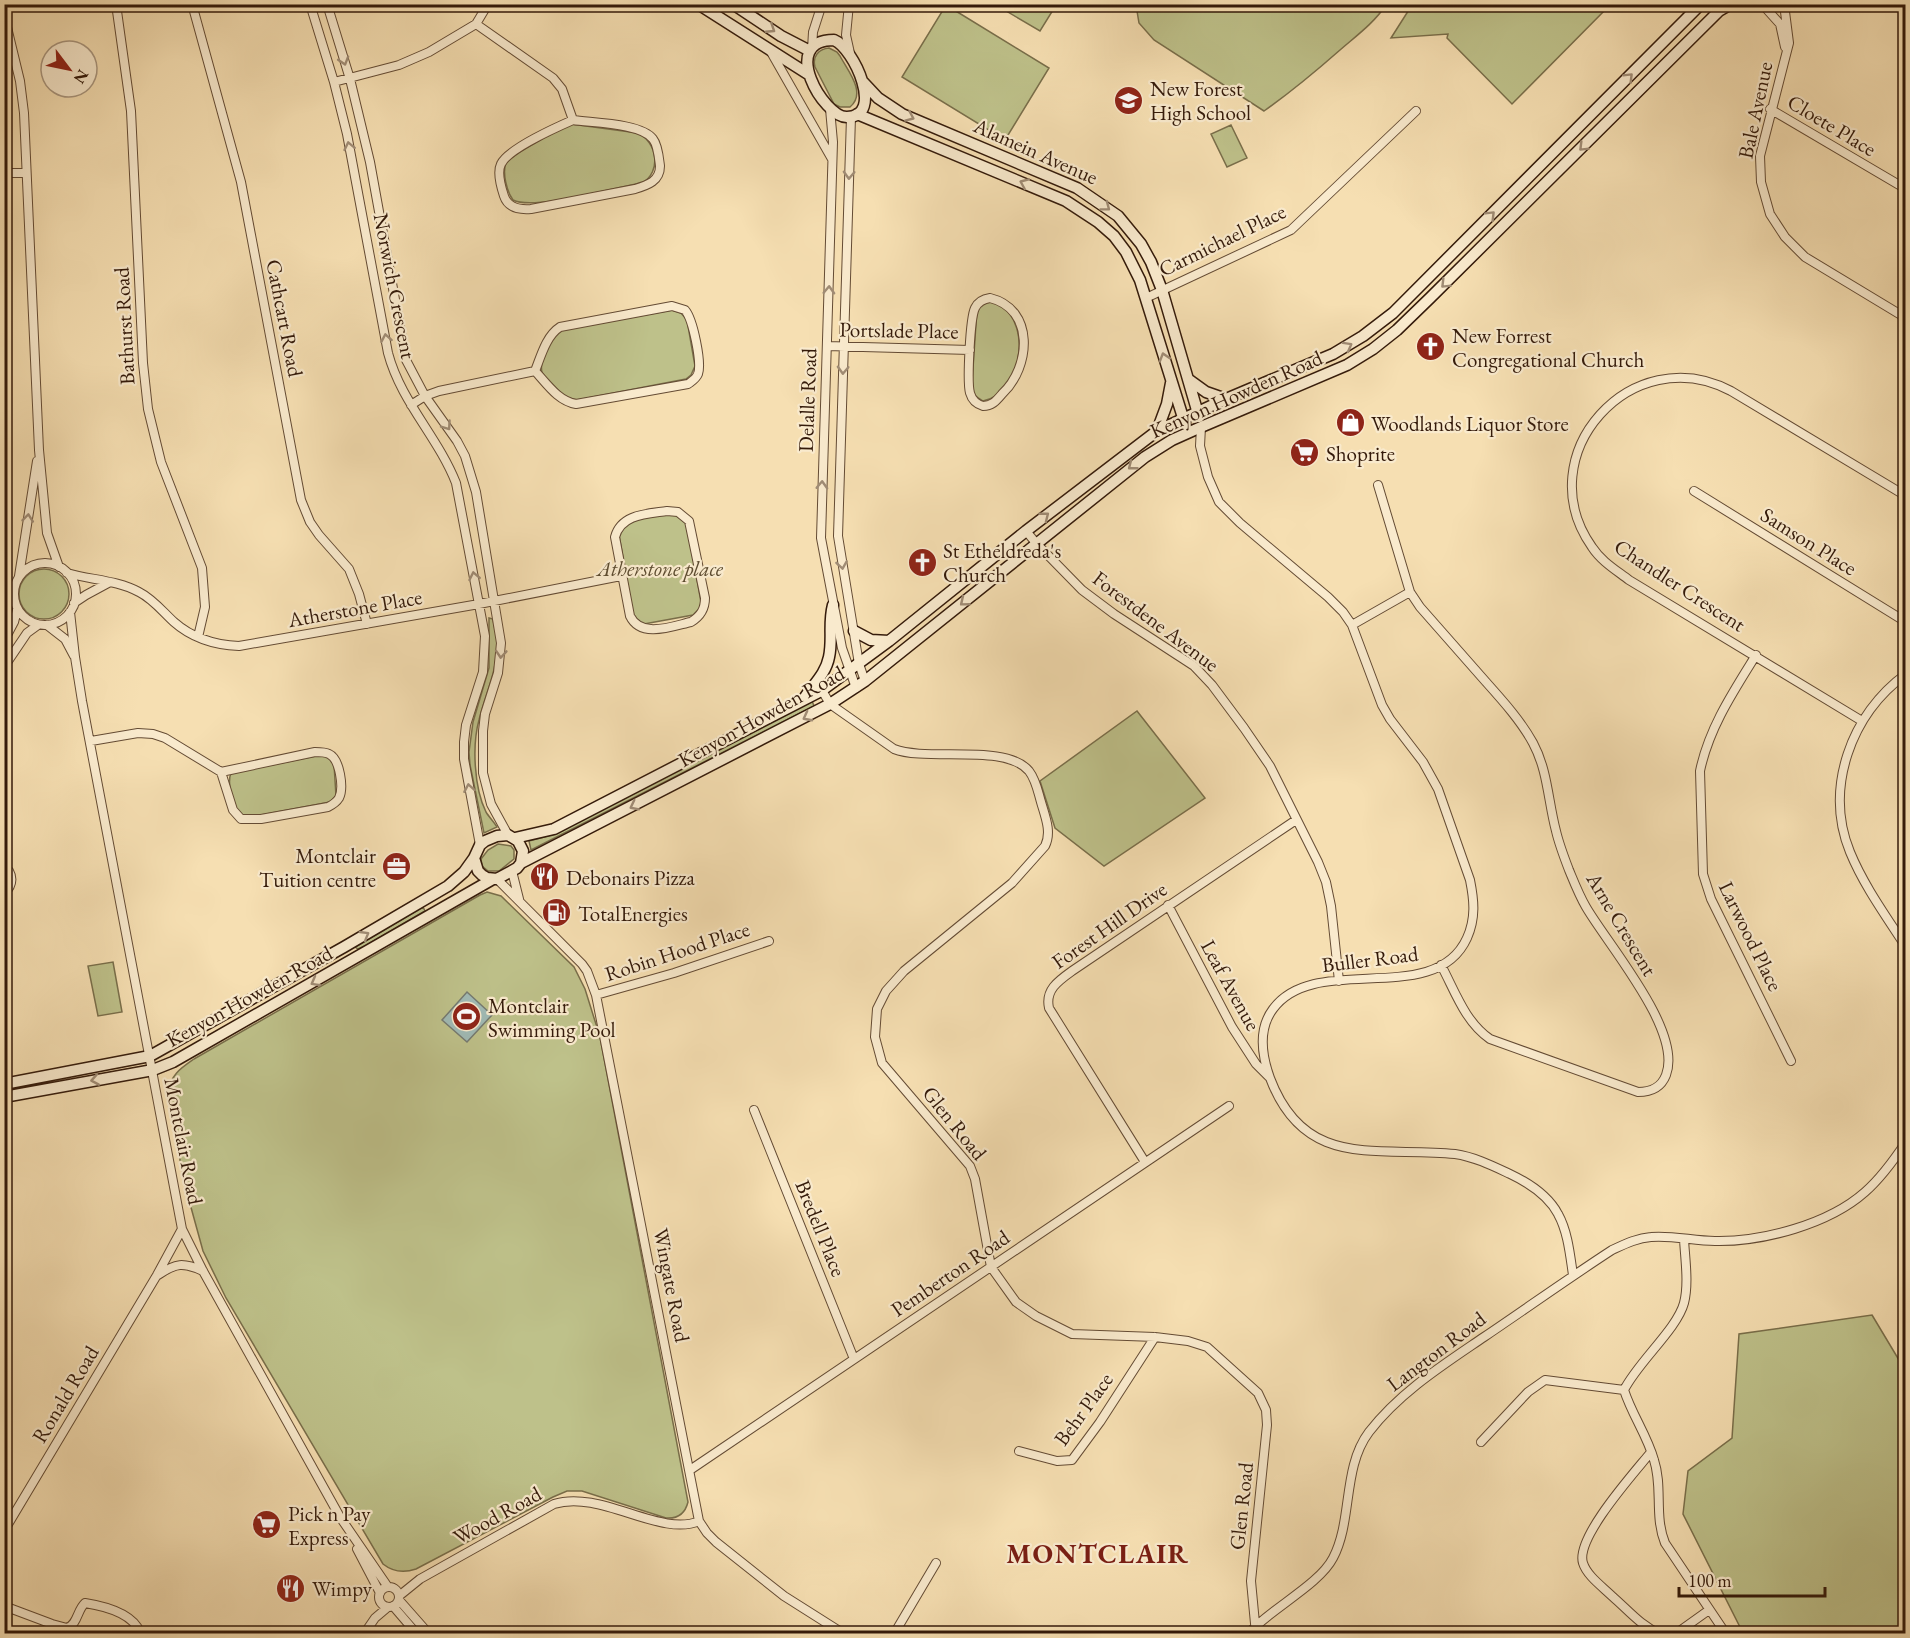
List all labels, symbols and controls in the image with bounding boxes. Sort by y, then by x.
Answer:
one-way arrow [764,22,775,33]
north arrow [39,39,99,99]
one-way arrow [337,55,349,66]
street label: Bale Avenue [1732,59,1778,161]
text: N [69,66,94,88]
one-way arrow [1621,73,1632,84]
place label: New Forest High School [1150,75,1251,126]
school or university icon: New Forest High School [1113,84,1145,116]
street label: Cloete Place [1783,88,1881,162]
one-way arrow [903,110,914,122]
street label: Alamein Avenue [969,111,1102,190]
one-way arrow [1579,140,1590,150]
one-way arrow [344,141,357,151]
one-way arrow [843,171,856,180]
one-way arrow [1019,179,1030,191]
street label: Carmichael Place [1154,198,1290,282]
one-way arrow [1099,199,1110,210]
street label: Norwich Crescent [368,211,422,362]
one-way arrow [1484,211,1495,222]
street label: Cathcart Road [260,257,310,379]
street label: Bathurst Road [107,266,141,385]
one-way arrow [1441,277,1451,288]
one-way arrow [822,286,835,295]
street label: Portslade Place [839,315,959,345]
place label: New Forrest Congregational Church [1452,322,1644,373]
church icon: New Forrest Congregational Church [1415,331,1447,363]
one-way arrow [380,333,392,342]
one-way arrow [1341,341,1352,353]
street label: Kenyon Howden Road [1145,344,1327,444]
street label: Delalle Road [792,347,822,452]
one-way arrow [1159,352,1171,363]
one-way arrow [836,366,849,375]
shop icon: Woodlands Liquor Store [1334,407,1366,439]
place label: Woodlands Liquor Store [1371,410,1569,437]
one-way arrow [440,420,451,431]
supermarket icon: Shoprite [1289,437,1321,469]
place label: Shoprite [1326,440,1395,467]
one-way arrow [1128,459,1139,470]
one-way arrow [815,481,828,490]
street label: Samson Place [1756,501,1862,581]
one-way arrow [1038,512,1049,523]
one-way arrow [21,514,34,523]
street label: Chandler Crescent [1609,533,1751,638]
place label: St Etheldreda's Church [943,537,1061,588]
church icon: St Etheldreda's Church [906,546,938,578]
park label: Atherstone place [595,555,724,582]
one-way arrow [835,560,847,569]
street label: Forestdene Avenue [1087,565,1225,677]
one-way arrow [468,571,481,581]
street label: Atherstone Place [285,583,424,633]
one-way arrow [960,594,971,605]
one-way arrow [494,650,507,659]
street label: Kenyon Howden Road [673,659,849,773]
one-way arrow [803,710,813,721]
one-way arrow [463,783,476,793]
one-way arrow [629,799,640,810]
place label: Montclair Tuition centre [259,842,376,893]
office icon: Montclair Tuition centre [381,851,413,883]
restaurant icon: Debonairs Pizza [529,861,561,893]
place label: Debonairs Pizza [566,864,695,891]
street label: Arne Crescent [1580,867,1664,981]
street label: Forest Hill Drive [1046,875,1172,975]
street label: Larwood Place [1713,877,1789,995]
fuel station icon: TotalEnergies [541,897,573,929]
place label: TotalEnergies [578,900,688,927]
street label: Robin Hood Place [601,915,753,987]
one-way arrow [359,931,370,942]
street label: Leaf Avenue [1195,935,1267,1035]
street label: Kenyon Howden Road [161,939,337,1053]
street label: Buller Road [1320,940,1420,978]
one-way arrow [311,975,321,986]
place label: Montclair Swimming Pool [488,992,616,1043]
sports icon: Montclair Swimming Pool [451,1001,483,1033]
one-way arrow [90,1074,100,1086]
street label: Montclair Road [158,1075,210,1207]
street label: Glen Road [917,1080,993,1166]
street label: Bredell Place [789,1176,853,1280]
street label: Pemberton Road [886,1223,1015,1323]
street label: Wingate Road [648,1226,696,1345]
street label: Langton Road [1381,1305,1491,1397]
street label: Ronald Road [25,1340,105,1448]
street label: Behr Place [1047,1367,1119,1451]
street label: Glen Road [1223,1461,1259,1551]
street label: Wood Road [448,1480,546,1550]
place label: Pick n Pay Express [288,1500,371,1551]
supermarket icon: Pick n Pay Express [251,1509,283,1541]
district label: MONTCLAIR [1006,1536,1190,1571]
scale bar [1679,1560,1824,1598]
text: 100 m [1688,1569,1732,1592]
restaurant icon: Wimpy [275,1572,307,1604]
place label: Wimpy [312,1575,373,1602]

